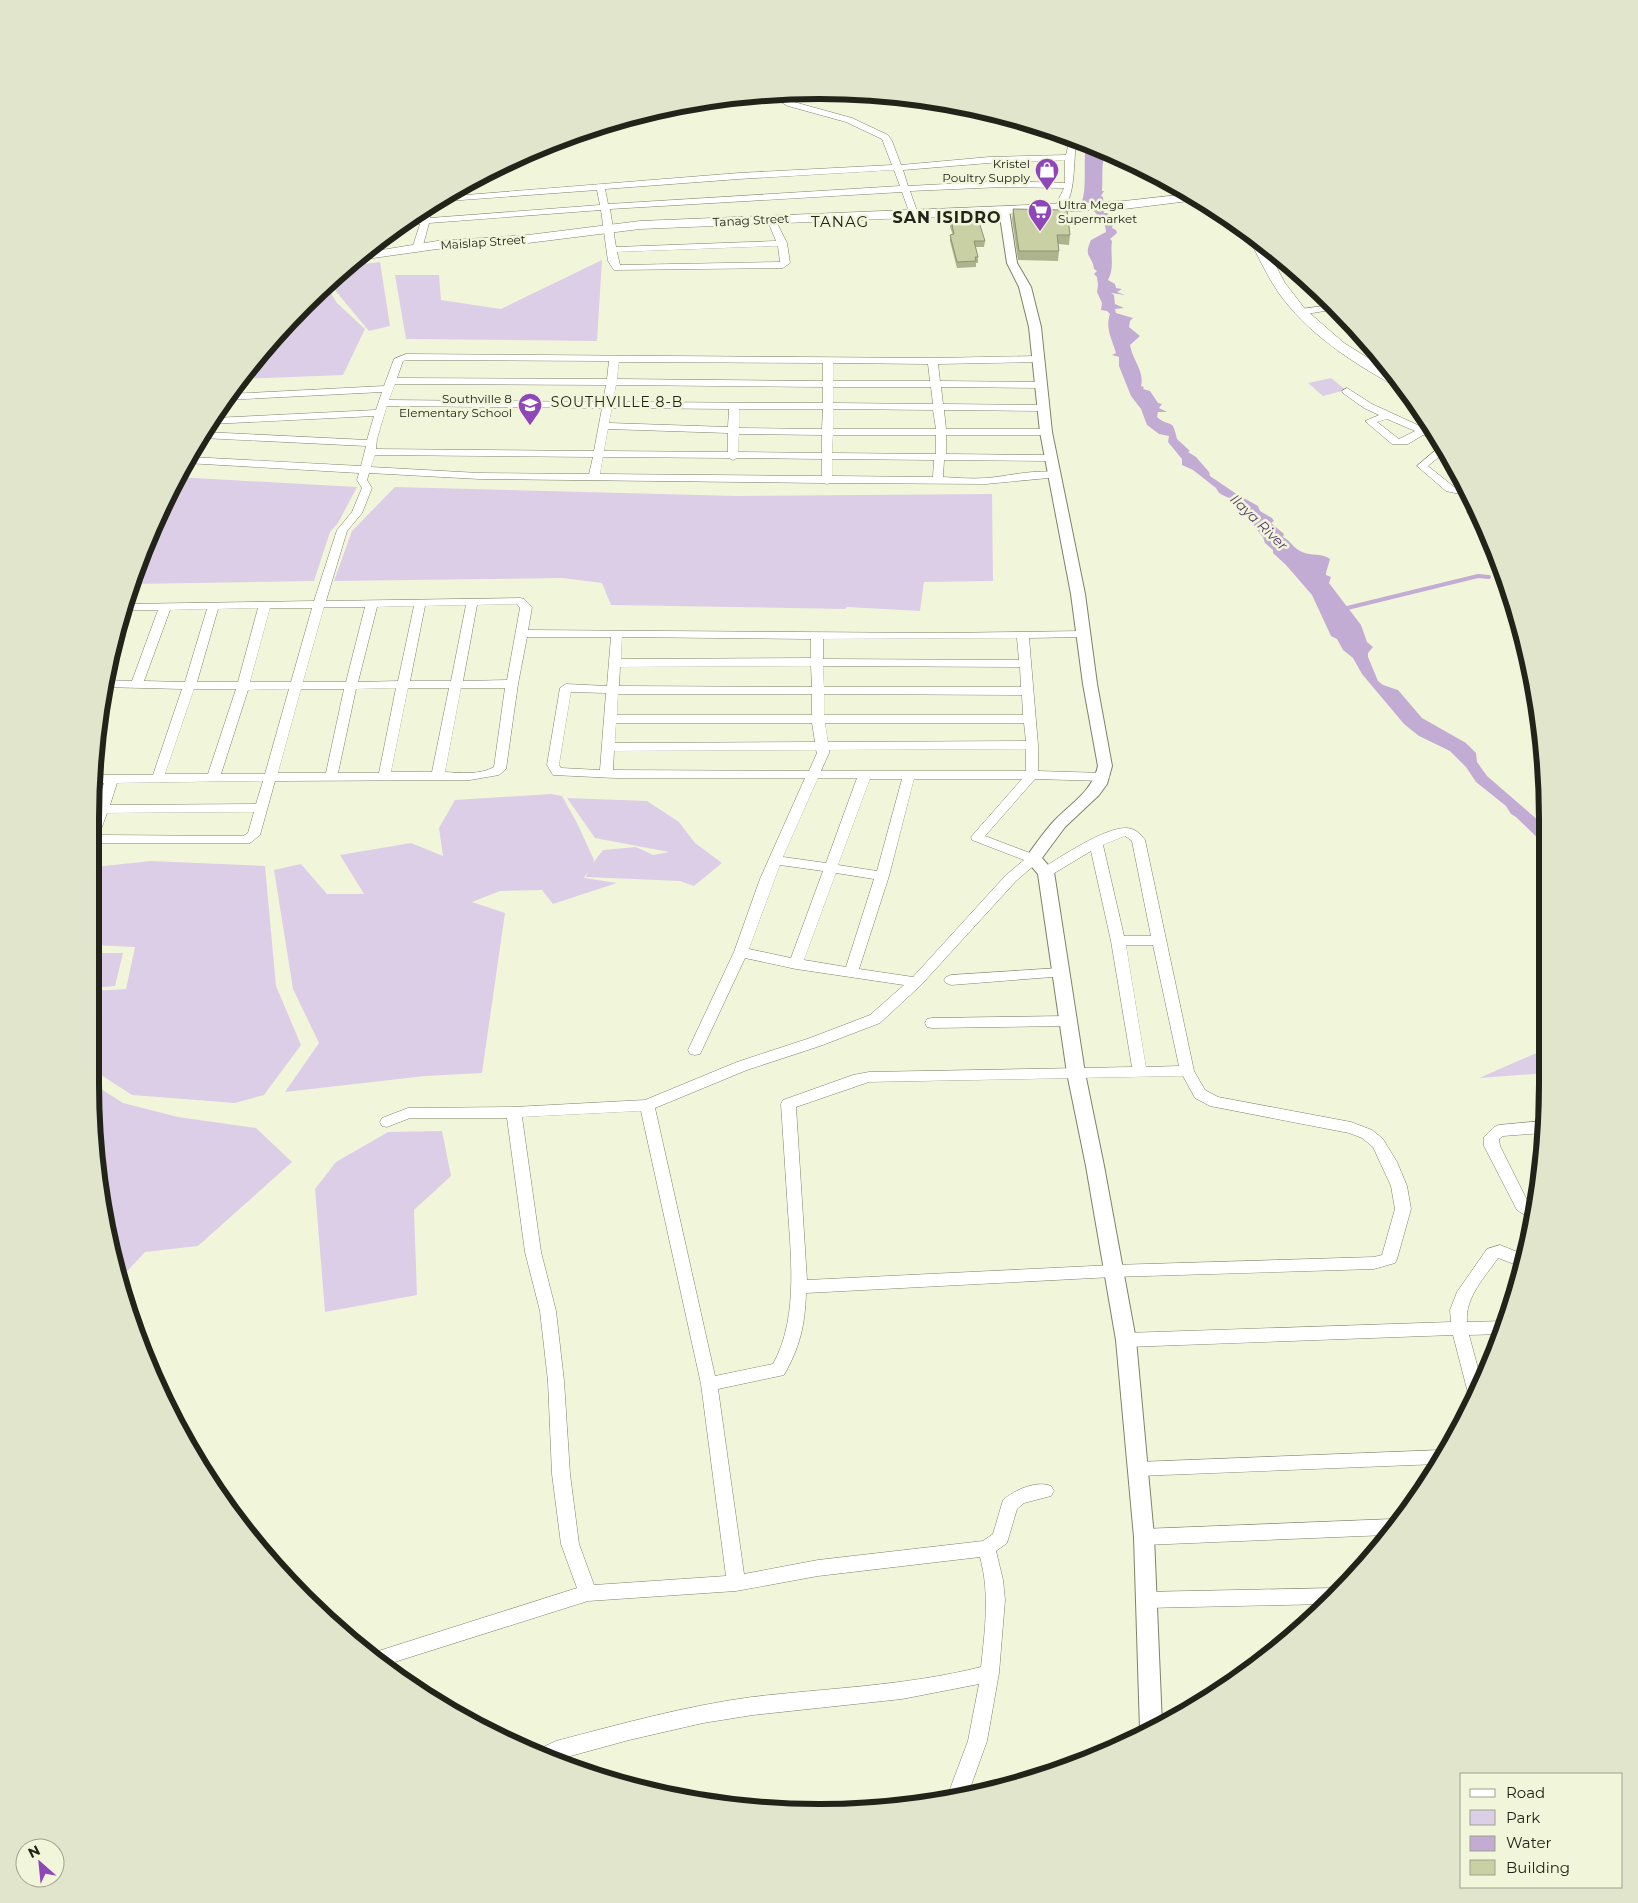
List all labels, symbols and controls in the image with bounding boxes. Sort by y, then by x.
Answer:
place label: Kristel Poultry Supply [942,156,1030,185]
shop icon: Kristel Poultry Supply [1034,157,1060,191]
place label: Ultra Mega Supermarket [1058,197,1137,226]
supermarket icon: Ultra Mega Supermarket [1027,198,1053,232]
district label: SAN ISIDRO [892,208,1002,227]
street label: Tanag Street [712,211,790,229]
district label: TANAG [811,212,869,231]
street label: Maislap Street [440,232,526,252]
place label: Southville 8 Elementary School [399,391,512,420]
school or university icon: Southville 8 Elementary School [517,392,543,426]
district label: SOUTHVILLE 8-B [551,393,683,411]
water label: Ilaya River [1226,490,1292,554]
legend [1460,1773,1623,1888]
text: Road [1506,1783,1545,1802]
text: Park [1506,1808,1540,1827]
text: Water [1506,1833,1552,1852]
north arrow [15,1838,65,1888]
text: N [25,1841,43,1862]
text: Building [1506,1858,1570,1877]

